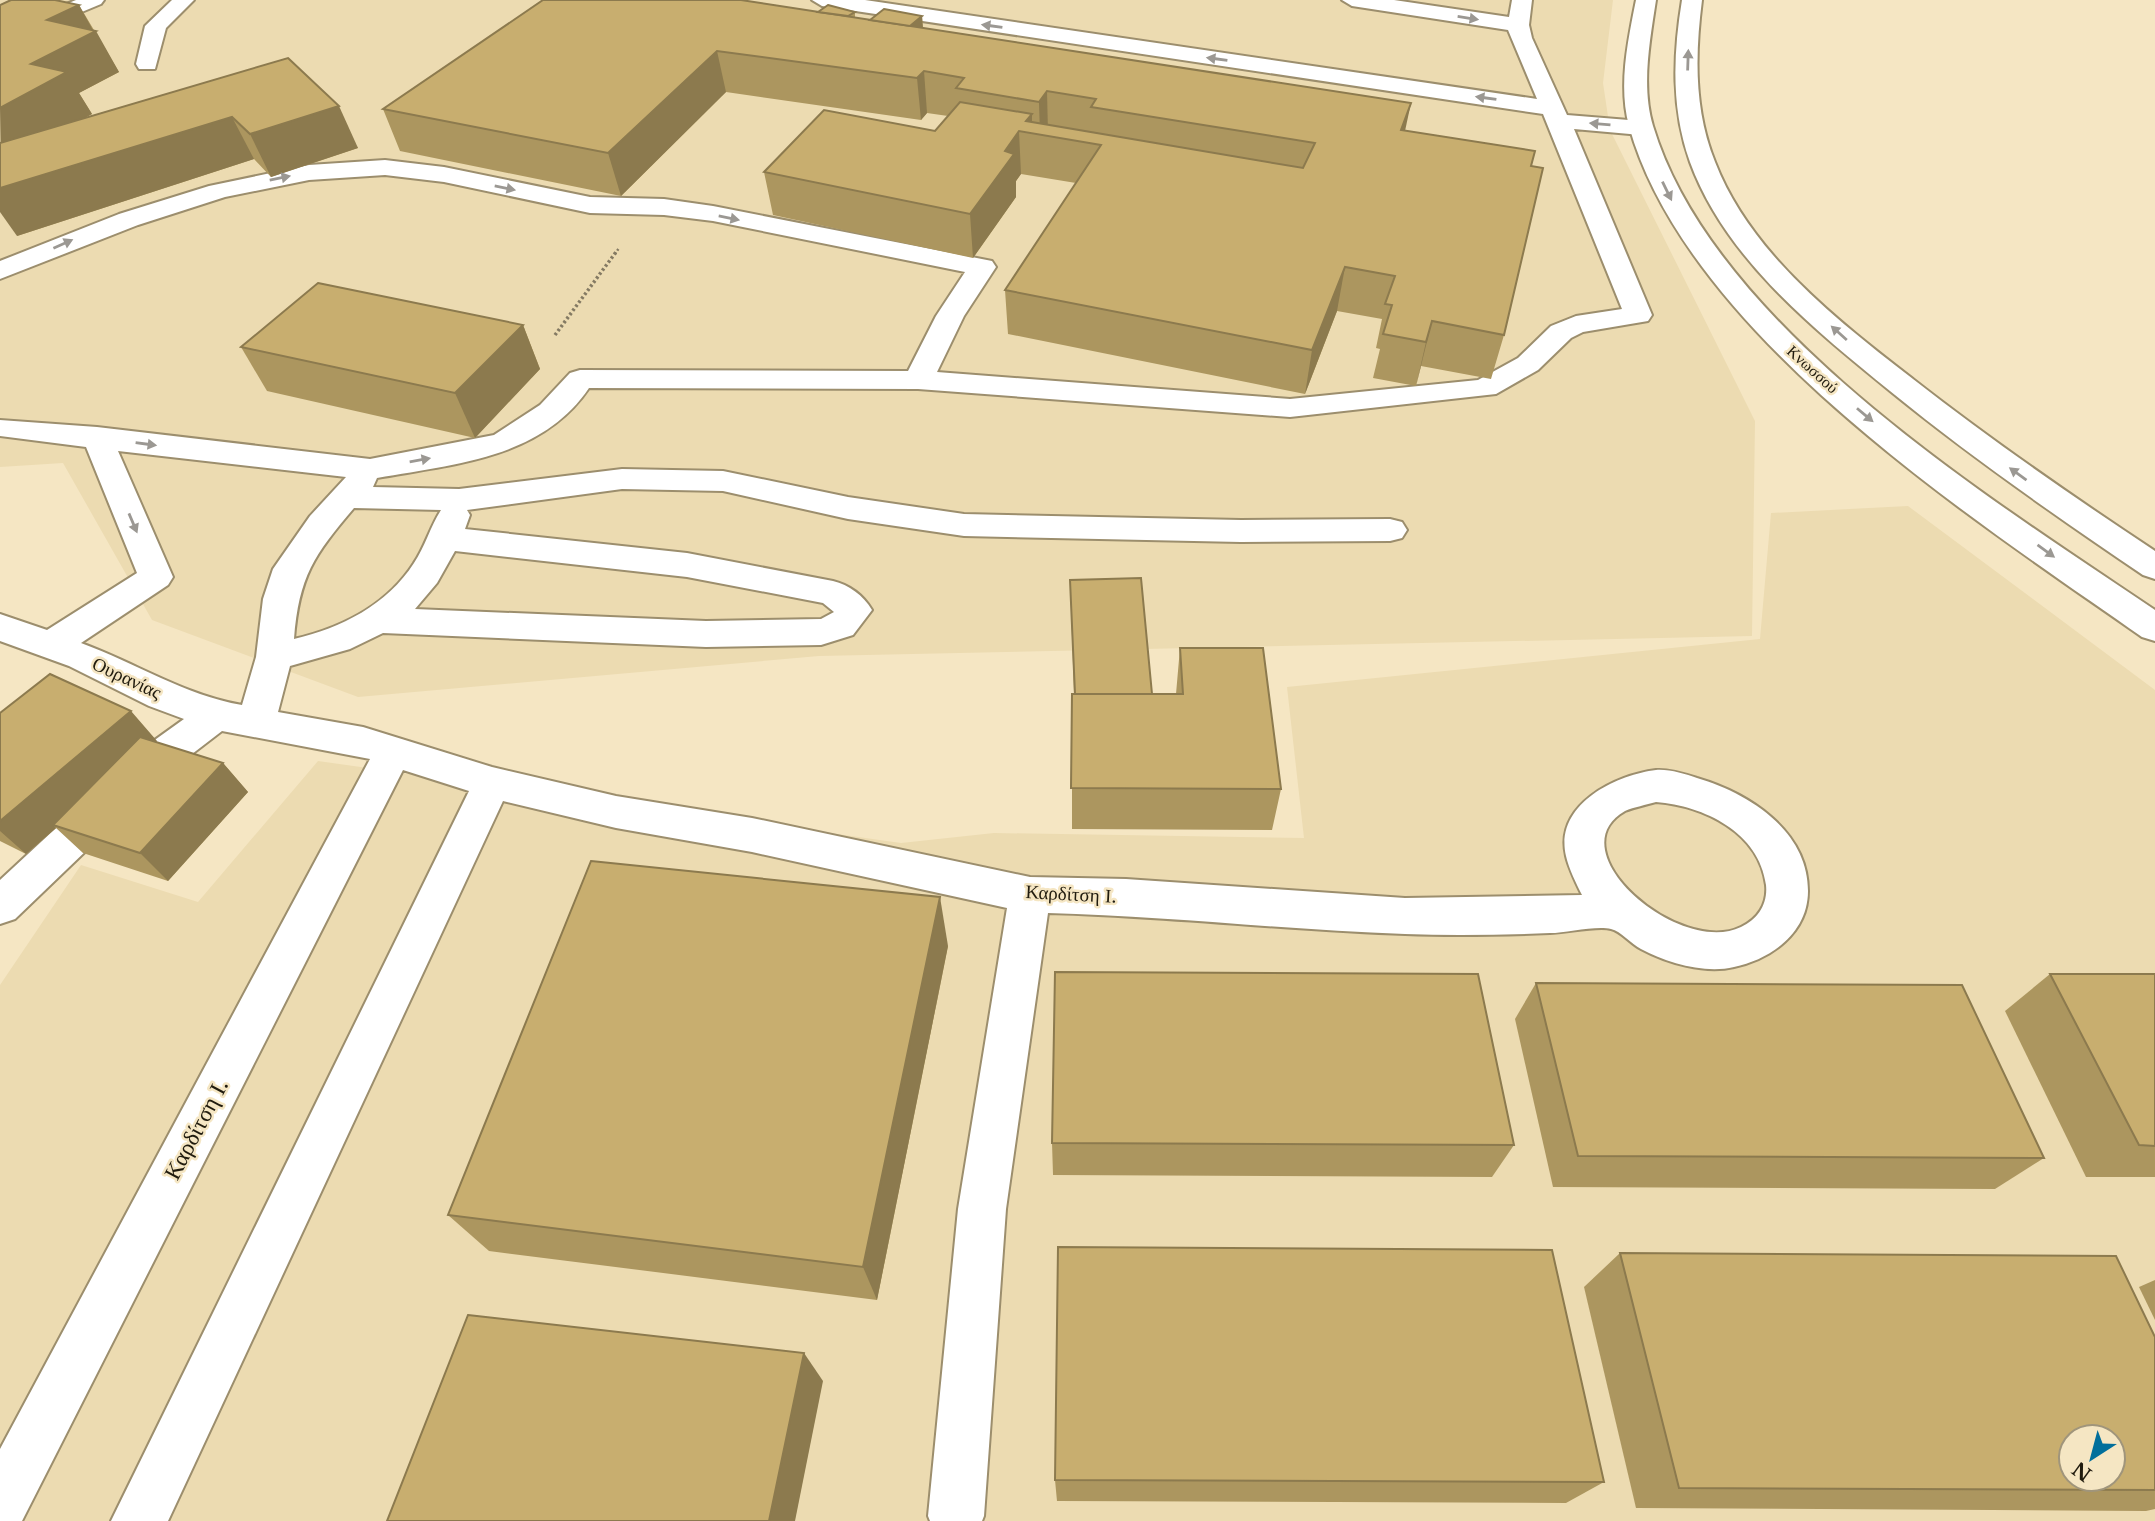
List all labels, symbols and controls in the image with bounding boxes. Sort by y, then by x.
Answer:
one-way arrow [1457,12,1479,23]
one-way arrow [981,20,1003,31]
one-way arrow [1683,49,1694,71]
one-way arrow [1206,53,1228,64]
one-way arrow [1475,92,1497,103]
one-way arrow [1589,118,1611,129]
one-way arrow [269,173,291,184]
one-way arrow [1661,181,1673,201]
one-way arrow [494,183,516,194]
one-way arrow [719,213,741,224]
one-way arrow [52,238,73,249]
one-way arrow [1830,325,1848,341]
street label: Κνωσσού [1783,341,1843,397]
one-way arrow [1855,407,1873,422]
one-way arrow [135,439,157,450]
one-way arrow [410,454,432,465]
one-way arrow [2009,467,2027,481]
one-way arrow [128,512,139,533]
one-way arrow [2037,544,2055,558]
street label: Ουρανίας [89,652,166,704]
street label: Καρδίτση Ι. [1025,880,1117,908]
street label: Καρδίτση Ι. [158,1074,234,1184]
north arrow [2057,1423,2127,1493]
text: N [2068,1457,2096,1486]

